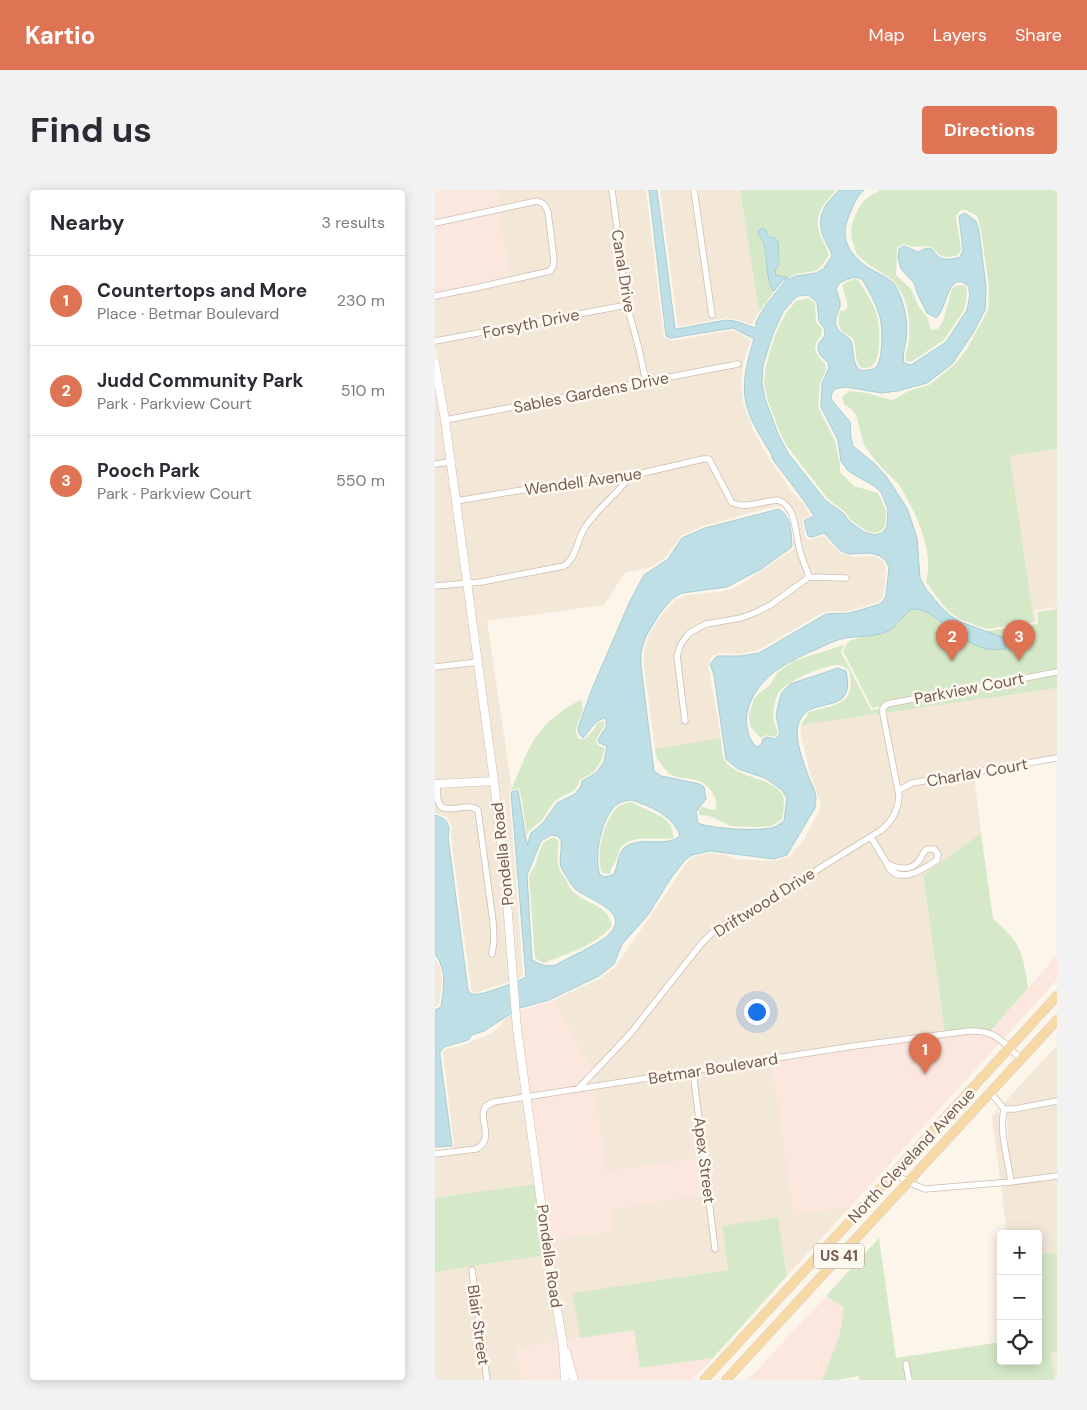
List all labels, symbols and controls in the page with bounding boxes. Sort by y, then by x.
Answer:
text: Kartio [25,20,95,51]
text: Map [869,23,905,47]
text: Layers [933,23,987,47]
text: Share [1015,23,1062,47]
button: Directions [922,106,1057,154]
text: Find us [30,107,152,153]
text: Nearby [50,209,124,237]
text: 3 results [322,212,385,233]
street label: Canal Drive [607,228,640,314]
text: Countertops and More [97,278,307,303]
text: 1 [63,290,69,311]
text: 230 m [337,290,385,311]
text: Place · Betmar Boulevard [97,303,279,324]
street label: Forsyth Drive [481,304,581,343]
street label: Sables Gardens Drive [512,367,671,418]
text: Judd Community Park [97,368,303,393]
text: 2 [61,380,71,401]
text: 510 m [341,380,385,401]
text: Park · Parkview Court [97,393,252,414]
text: Pooch Park [97,458,200,483]
street label: Wendell Avenue [523,463,643,500]
text: 3 [61,470,71,491]
text: 550 m [336,470,385,491]
text: Park · Parkview Court [97,483,252,504]
pin: 2 [936,620,968,661]
pin: 3 [1003,620,1035,661]
street label: Parkview Court [912,668,1026,709]
street label: Charlav Court [925,753,1029,792]
street label: Pondella Road [487,801,518,907]
street label: Driftwood Drive [710,863,819,942]
your location [744,999,770,1025]
pin: 1 [909,1033,941,1074]
street label: Betmar Boulevard [647,1048,779,1089]
street label: North Cleveland Avenue [843,1083,979,1227]
street label: Apex Street [689,1116,720,1204]
street label: Pondella Road [532,1203,567,1309]
map controls [997,1230,1042,1365]
button: + [997,1230,1042,1275]
road number: US 41 [814,1244,864,1268]
button: − [997,1275,1042,1320]
street label: Blair Street [462,1283,495,1367]
button: locate [997,1320,1042,1365]

